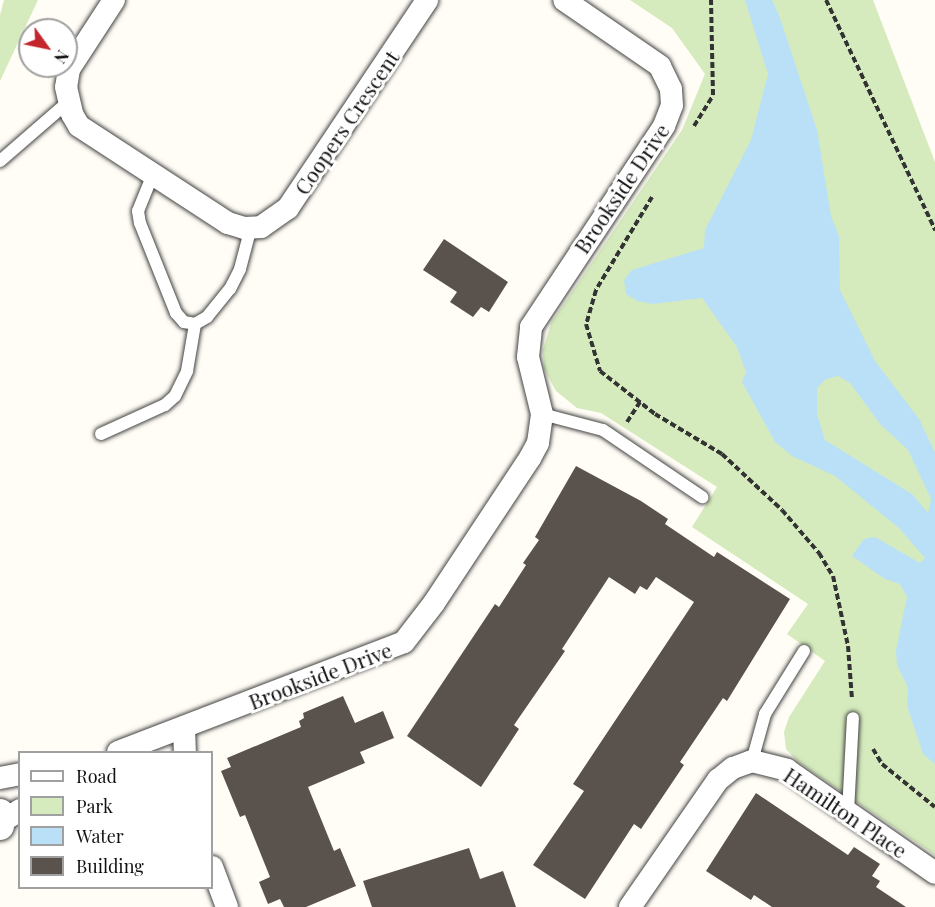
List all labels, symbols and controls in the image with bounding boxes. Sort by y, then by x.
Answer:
north arrow [18,18,78,78]
street label: Coopers Crescent [288,45,404,199]
text: N [50,46,74,68]
street label: Brookside Drive [568,118,674,258]
street label: Brookside Drive [245,636,395,714]
legend [18,751,213,889]
street label: Hamilton Place [780,762,912,862]
text: Road [76,764,117,788]
text: Park [76,794,113,818]
text: Water [76,824,124,848]
text: Building [76,854,144,878]

